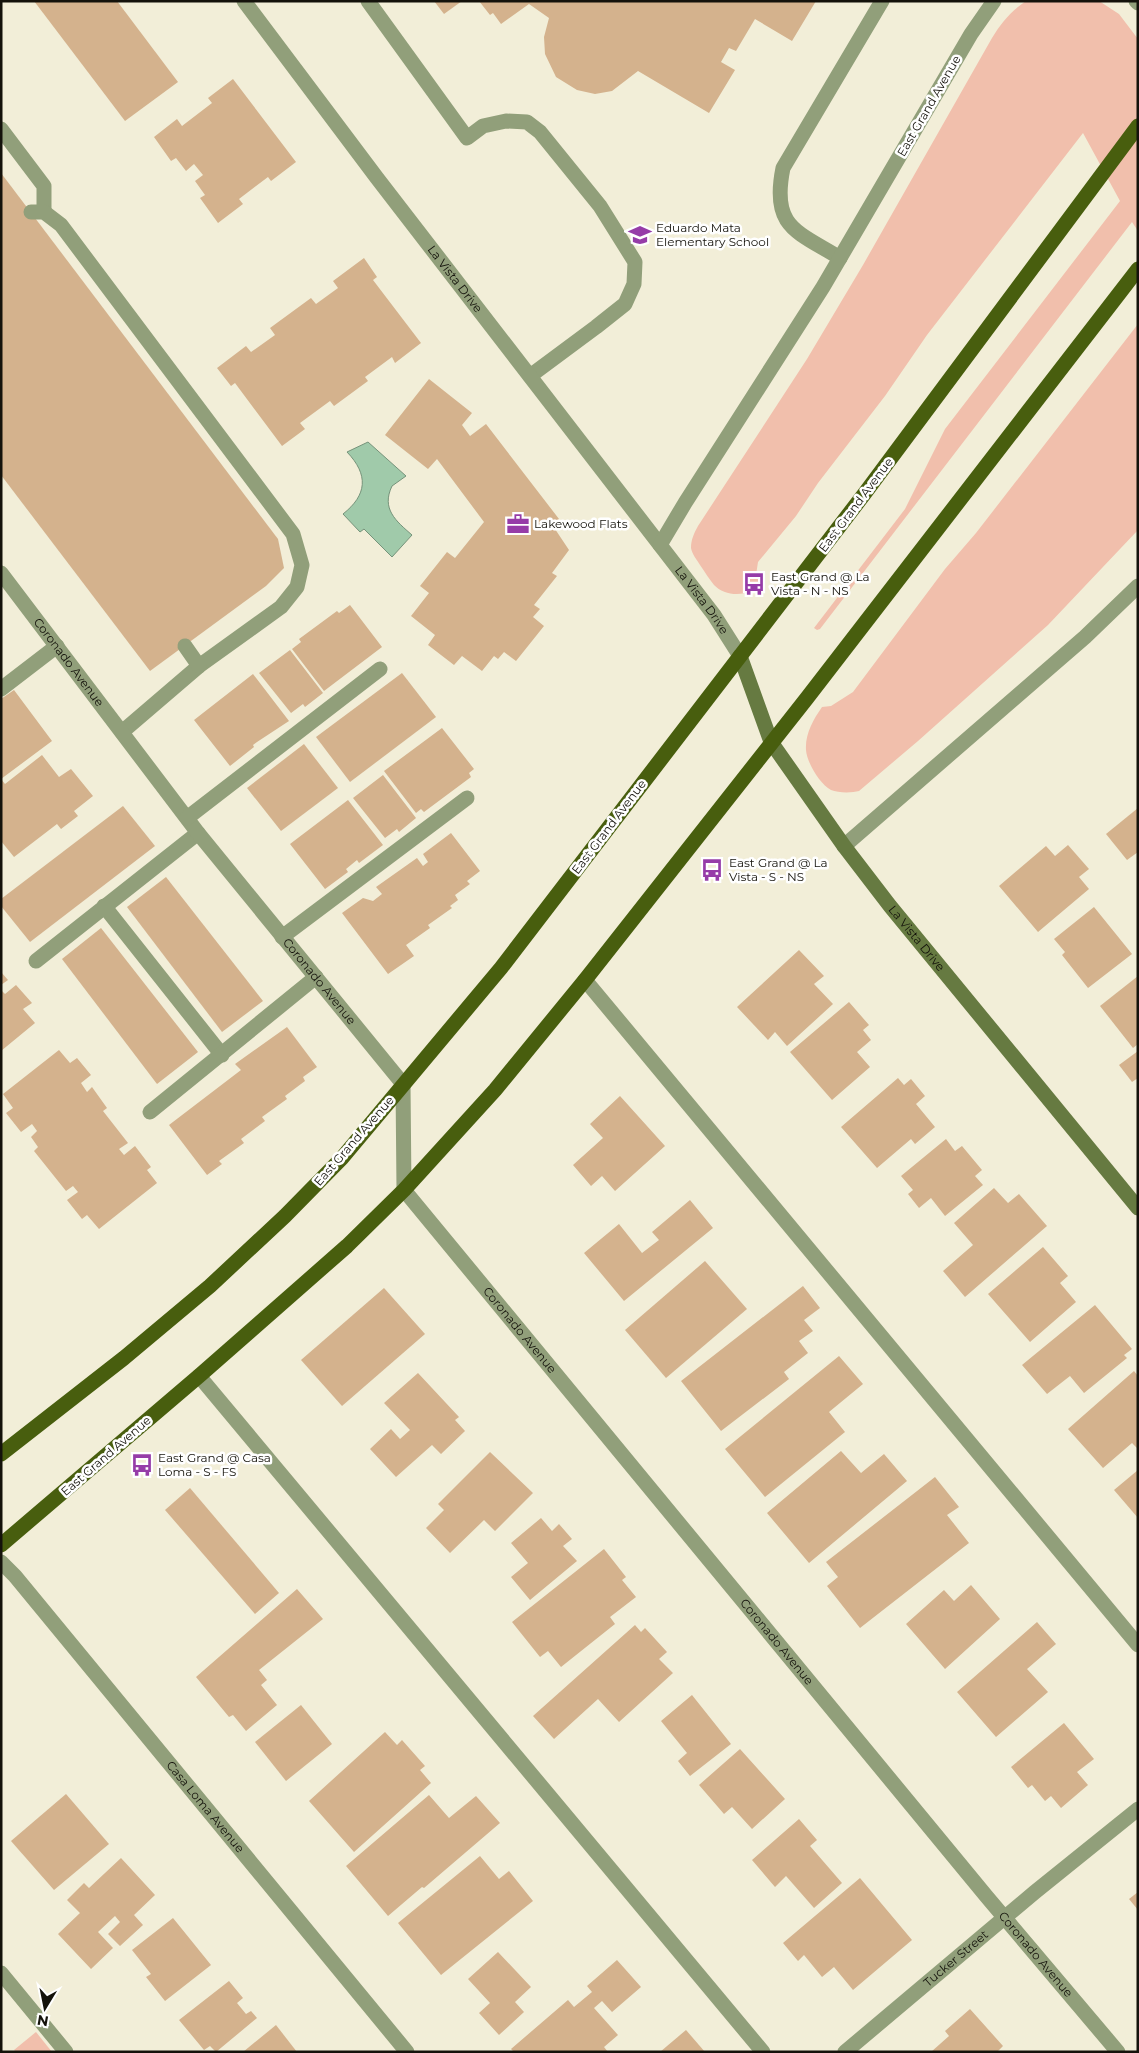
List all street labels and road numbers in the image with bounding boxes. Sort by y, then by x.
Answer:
street label: East Grand Avenue [894,53,964,159]
street label: La Vista Drive [425,242,486,315]
street label: East Grand Avenue [815,455,896,555]
street label: La Vista Drive [672,563,732,637]
street label: Coronado Avenue [31,615,107,709]
street label: East Grand Avenue [568,777,649,877]
street label: La Vista Drive [886,902,948,974]
street label: Coronado Avenue [280,935,359,1028]
street label: East Grand Avenue [310,1093,397,1189]
street label: Coronado Avenue [480,1284,560,1376]
street label: East Grand Avenue [58,1412,154,1499]
street label: Coronado Avenue [737,1595,817,1688]
street label: Casa Loma Avenue [163,1758,248,1856]
street label: Coronado Avenue [996,1908,1076,2000]
street label: Tucker Street [920,1927,991,1990]

